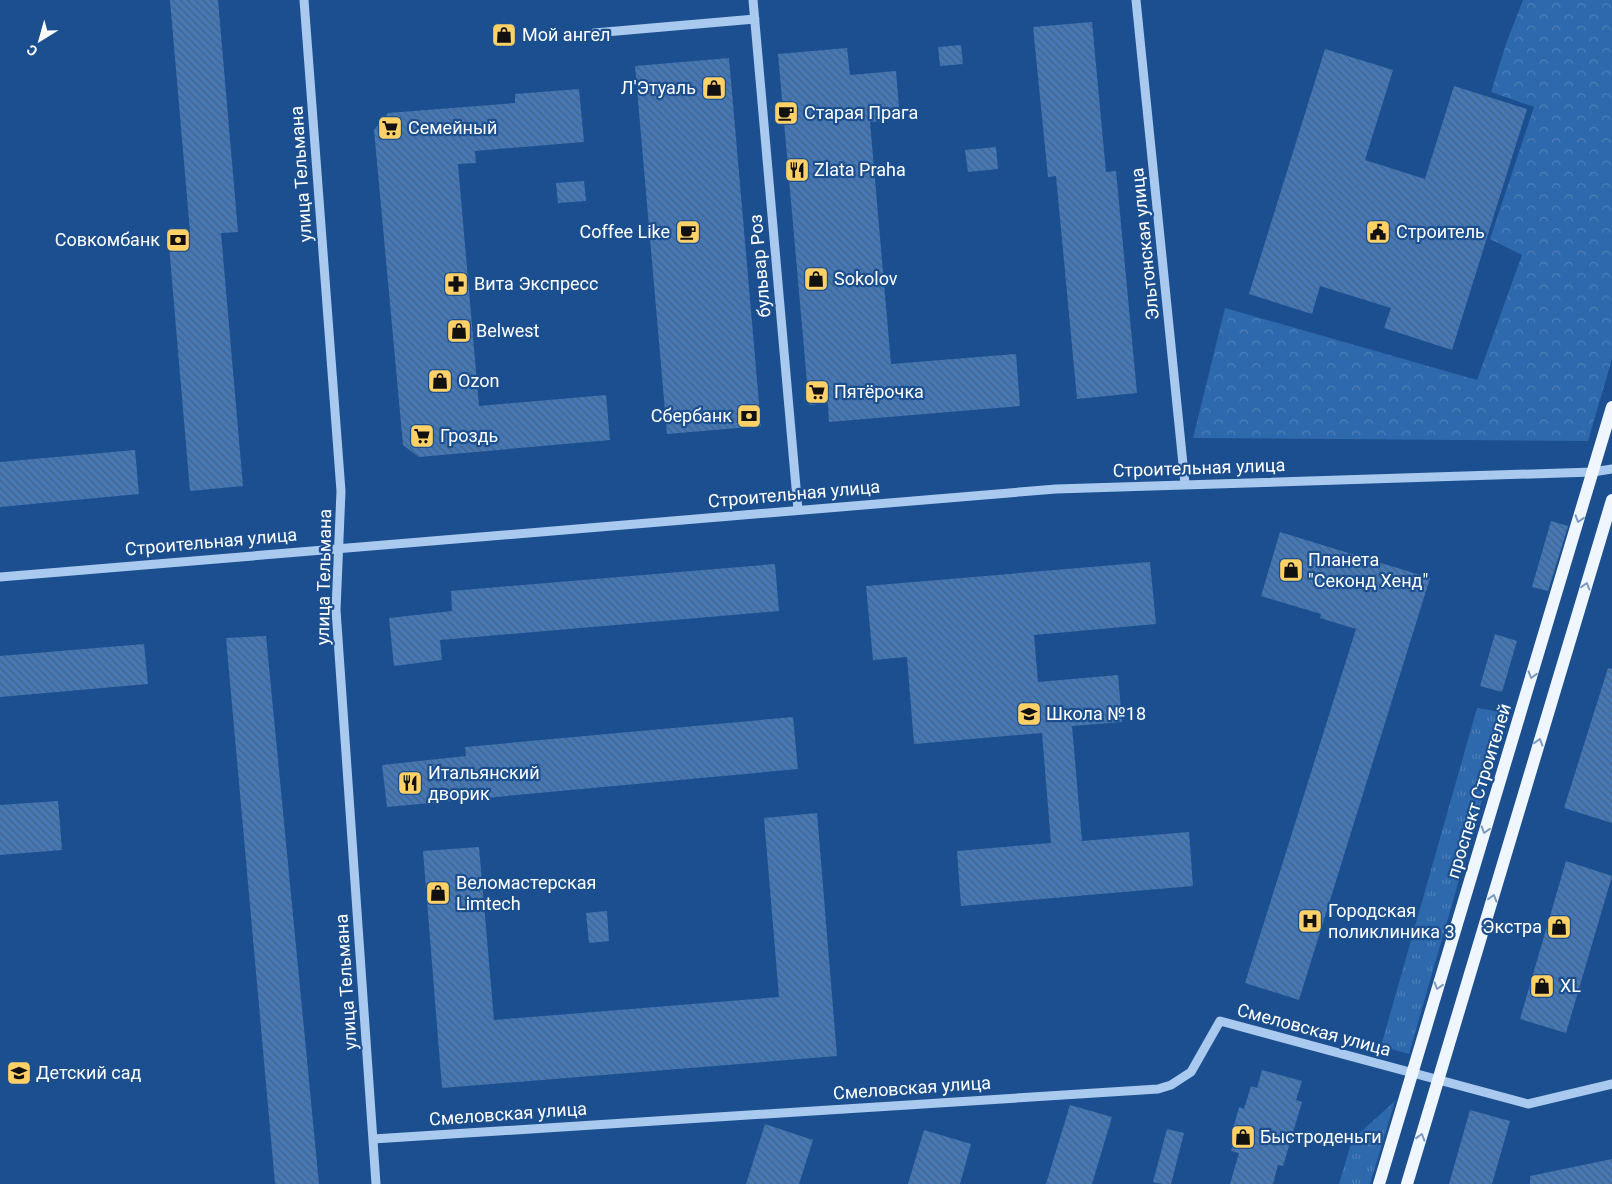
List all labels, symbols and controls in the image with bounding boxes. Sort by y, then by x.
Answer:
north arrow [15,15,65,65]
shop icon: Мой ангел [491,22,517,48]
place label: Мой ангел [522,24,610,45]
text: С [24,41,41,60]
shop icon: Л'Этуаль [701,75,727,101]
place label: Л'Этуаль [621,77,696,98]
cafe icon: Старая Прага [773,100,799,126]
place label: Старая Прага [804,102,918,123]
street label: улица Тельмана [285,105,316,243]
supermarket icon: Семейный [377,115,403,141]
place label: Семейный [408,117,497,138]
restaurant icon: Zlata Praha [784,157,810,183]
place label: Zlata Praha [814,159,906,180]
street label: Эльтонская улица [1126,167,1163,321]
street label: бульвар Роз [745,214,774,319]
cafe icon: Coffee Like [675,219,701,245]
public building icon: Строитель [1365,219,1391,245]
place label: Coffee Like [580,221,670,242]
place label: Строитель [1396,221,1485,242]
bank icon: Совкомбанк [165,227,191,253]
place label: Совкомбанк [55,229,160,250]
shop icon: Sokolov [803,266,829,292]
place label: Sokolov [834,268,898,289]
pharmacy icon: Вита Экспресс [443,271,469,297]
place label: Вита Экспресс [474,273,598,294]
shop icon: Belwest [446,318,472,344]
place label: Belwest [476,320,539,341]
shop icon: Ozon [427,368,453,394]
place label: Ozon [458,370,499,391]
supermarket icon: Пятёрочка [804,379,830,405]
place label: Пятёрочка [834,381,924,402]
bank icon: Сбербанк [736,403,762,429]
place label: Сбербанк [651,405,732,426]
supermarket icon: Гроздь [409,423,435,449]
place label: Гроздь [440,425,498,446]
street label: Строительная улица [1112,454,1286,481]
street label: Строительная улица [707,476,881,511]
street label: улица Тельмана [312,509,335,645]
one-way arrow [1574,514,1584,523]
street label: Строительная улица [124,524,298,559]
place label: Планета "Секонд Хенд" [1308,549,1428,591]
shop icon: Планета "Секонд Хенд" [1278,557,1304,583]
one-way arrow [1581,583,1591,591]
one-way arrow [1527,670,1537,678]
school or university icon: Школа №18 [1016,701,1042,727]
street label: проспект Строителей [1442,701,1515,881]
place label: Школа №18 [1046,703,1146,724]
one-way arrow [1534,738,1544,747]
place label: Итальянский дворик [428,762,540,804]
restaurant icon: Итальянский дворик [397,770,423,796]
one-way arrow [1480,826,1490,834]
place label: Веломастерская Limtech [456,872,596,914]
shop icon: Веломастерская Limtech [425,880,451,906]
one-way arrow [1487,894,1497,902]
place label: Городская поликлиника 3 [1328,900,1455,942]
hospital icon: Городская поликлиника 3 [1297,908,1323,934]
street label: улица Тельмана [330,913,361,1051]
shop icon: Экстра [1546,914,1572,940]
place label: Экстра [1482,916,1542,937]
shop icon: XL [1529,973,1555,999]
place label: XL [1560,975,1581,996]
one-way arrow [1434,981,1444,989]
street label: Смеловская улица [1235,999,1393,1060]
school or university icon: Детский сад [6,1060,32,1086]
place label: Детский сад [36,1062,142,1083]
street label: Смеловская улица [832,1072,992,1103]
street label: Смеловская улица [428,1098,588,1129]
shop icon: Быстроденьги [1230,1124,1256,1150]
place label: Быстроденьги [1260,1126,1382,1147]
one-way arrow [1416,1134,1426,1142]

